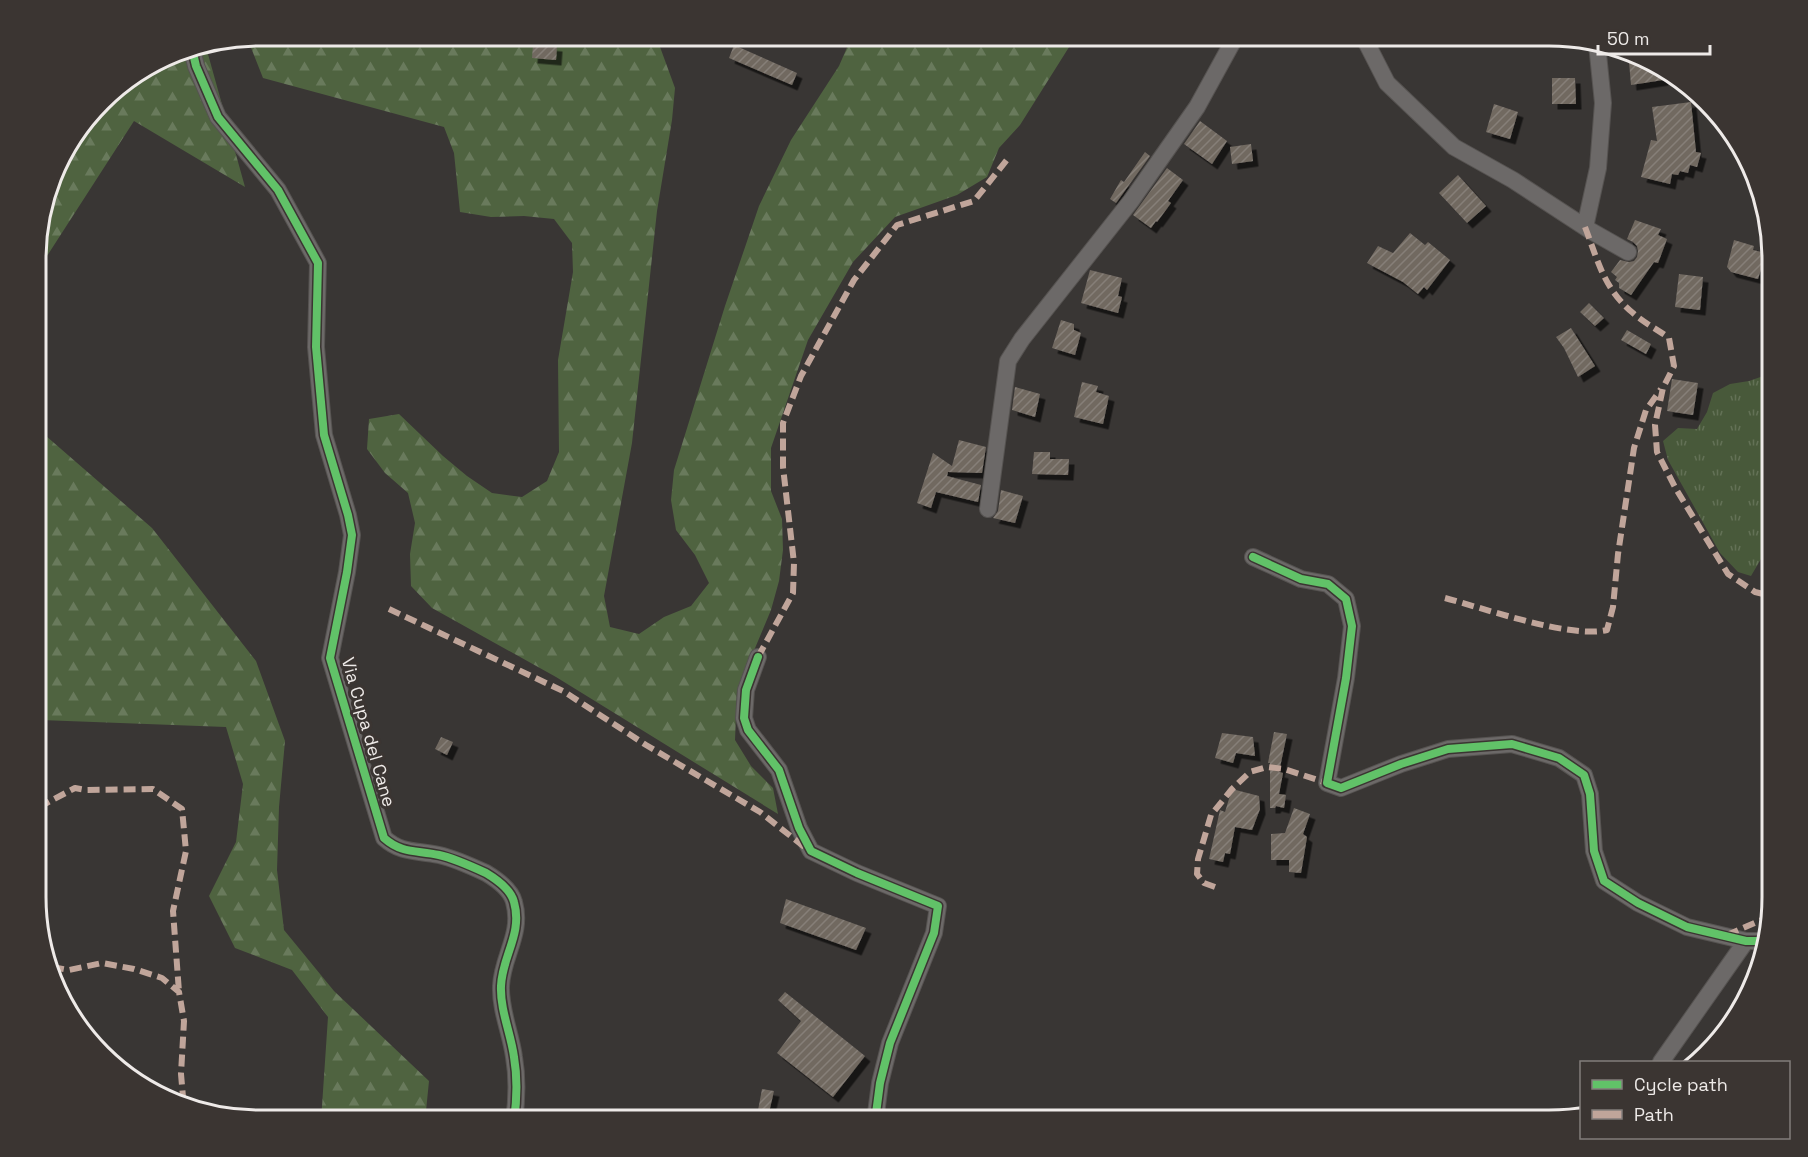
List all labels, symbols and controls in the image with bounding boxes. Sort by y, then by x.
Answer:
scale bar [1598,18,1710,56]
text: 50 m [1607,27,1649,50]
street label: Via Cupa del Cane [337,655,401,809]
legend [1580,1061,1790,1139]
text: Cycle path [1634,1073,1728,1096]
text: Path [1634,1103,1674,1126]

